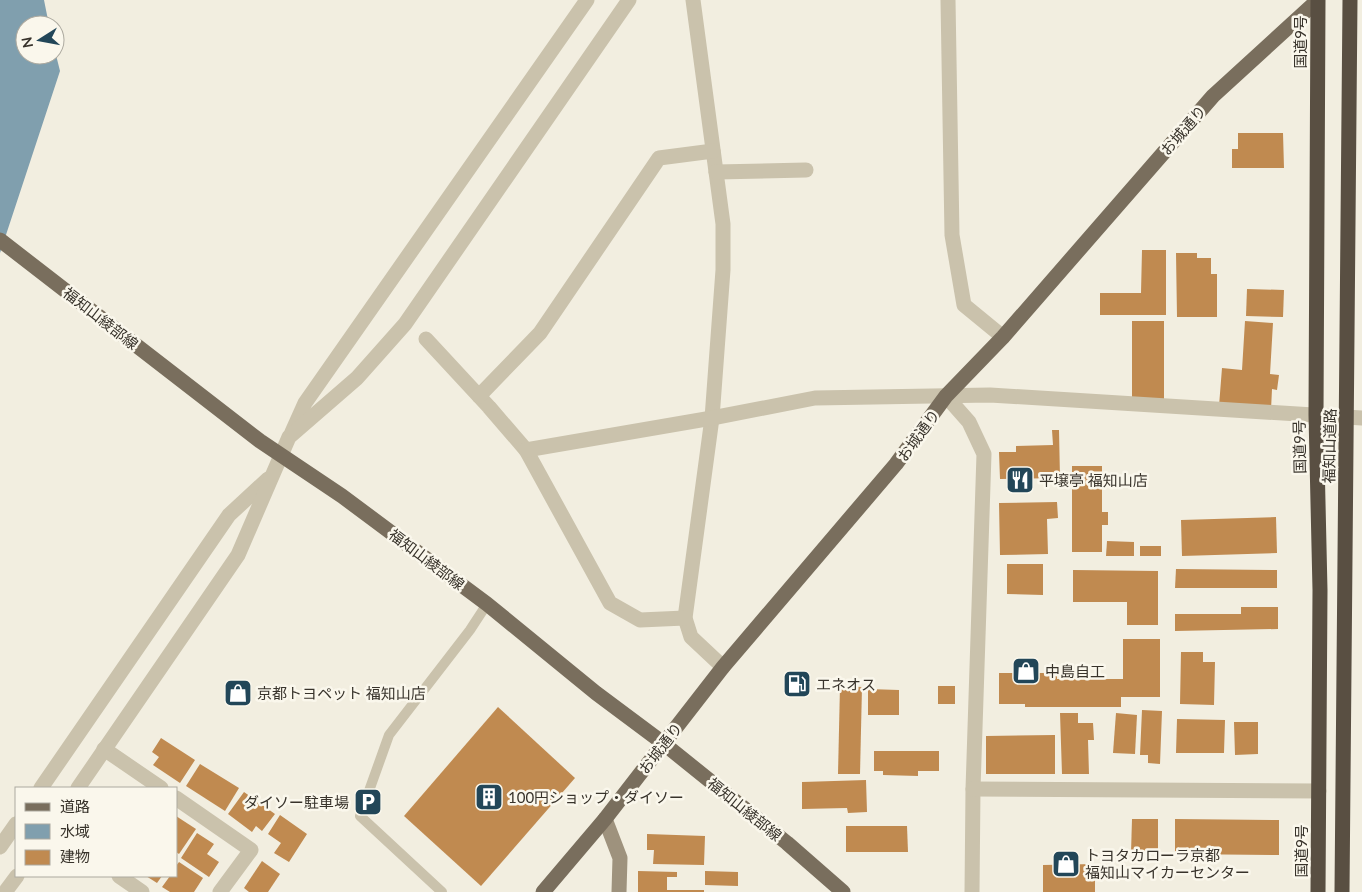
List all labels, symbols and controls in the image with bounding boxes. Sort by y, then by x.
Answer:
north arrow [15,15,65,65]
street label: 国道9号 [1291,15,1309,69]
text: N [17,36,36,49]
street label: お城通り [1157,101,1209,159]
street label: 福知山綾部線 [60,283,142,353]
street label: お城通り [893,405,943,465]
street label: 福知山道路 [1319,408,1339,484]
street label: 国道9号 [1290,420,1308,474]
restaurant icon: 平壌亭 福知山店 [1005,465,1035,495]
place label: 平壌亭 福知山店 [1039,471,1148,489]
street label: 福知山綾部線 [386,525,468,593]
shop icon: 中島自工 [1011,656,1041,686]
place label: 中島自工 [1045,662,1105,680]
fuel station icon: エネオス [782,669,812,699]
place label: エネオス [816,675,876,693]
shop icon: 京都トヨペット 福知山店 [223,678,253,708]
place label: 京都トヨペット 福知山店 [257,684,426,702]
street label: お城通り [634,719,686,777]
street label: 福知山綾部線 [704,774,786,844]
building icon: 100円ショップ・ダイソー [474,782,504,812]
legend [15,787,178,877]
parking icon: ダイソー駐車場 [353,787,383,817]
place label: 100円ショップ・ダイソー [508,788,684,806]
place label: ダイソー駐車場 [244,793,349,811]
text: 道路 [60,797,90,815]
text: 水域 [60,822,90,840]
street label: 国道9号 [1292,824,1310,878]
place label: トヨタカローラ京都 福知山マイカーセンター [1085,846,1250,881]
text: 建物 [60,847,90,865]
shop icon: トヨタカローラ京都 福知山マイカーセンター [1051,849,1081,879]

